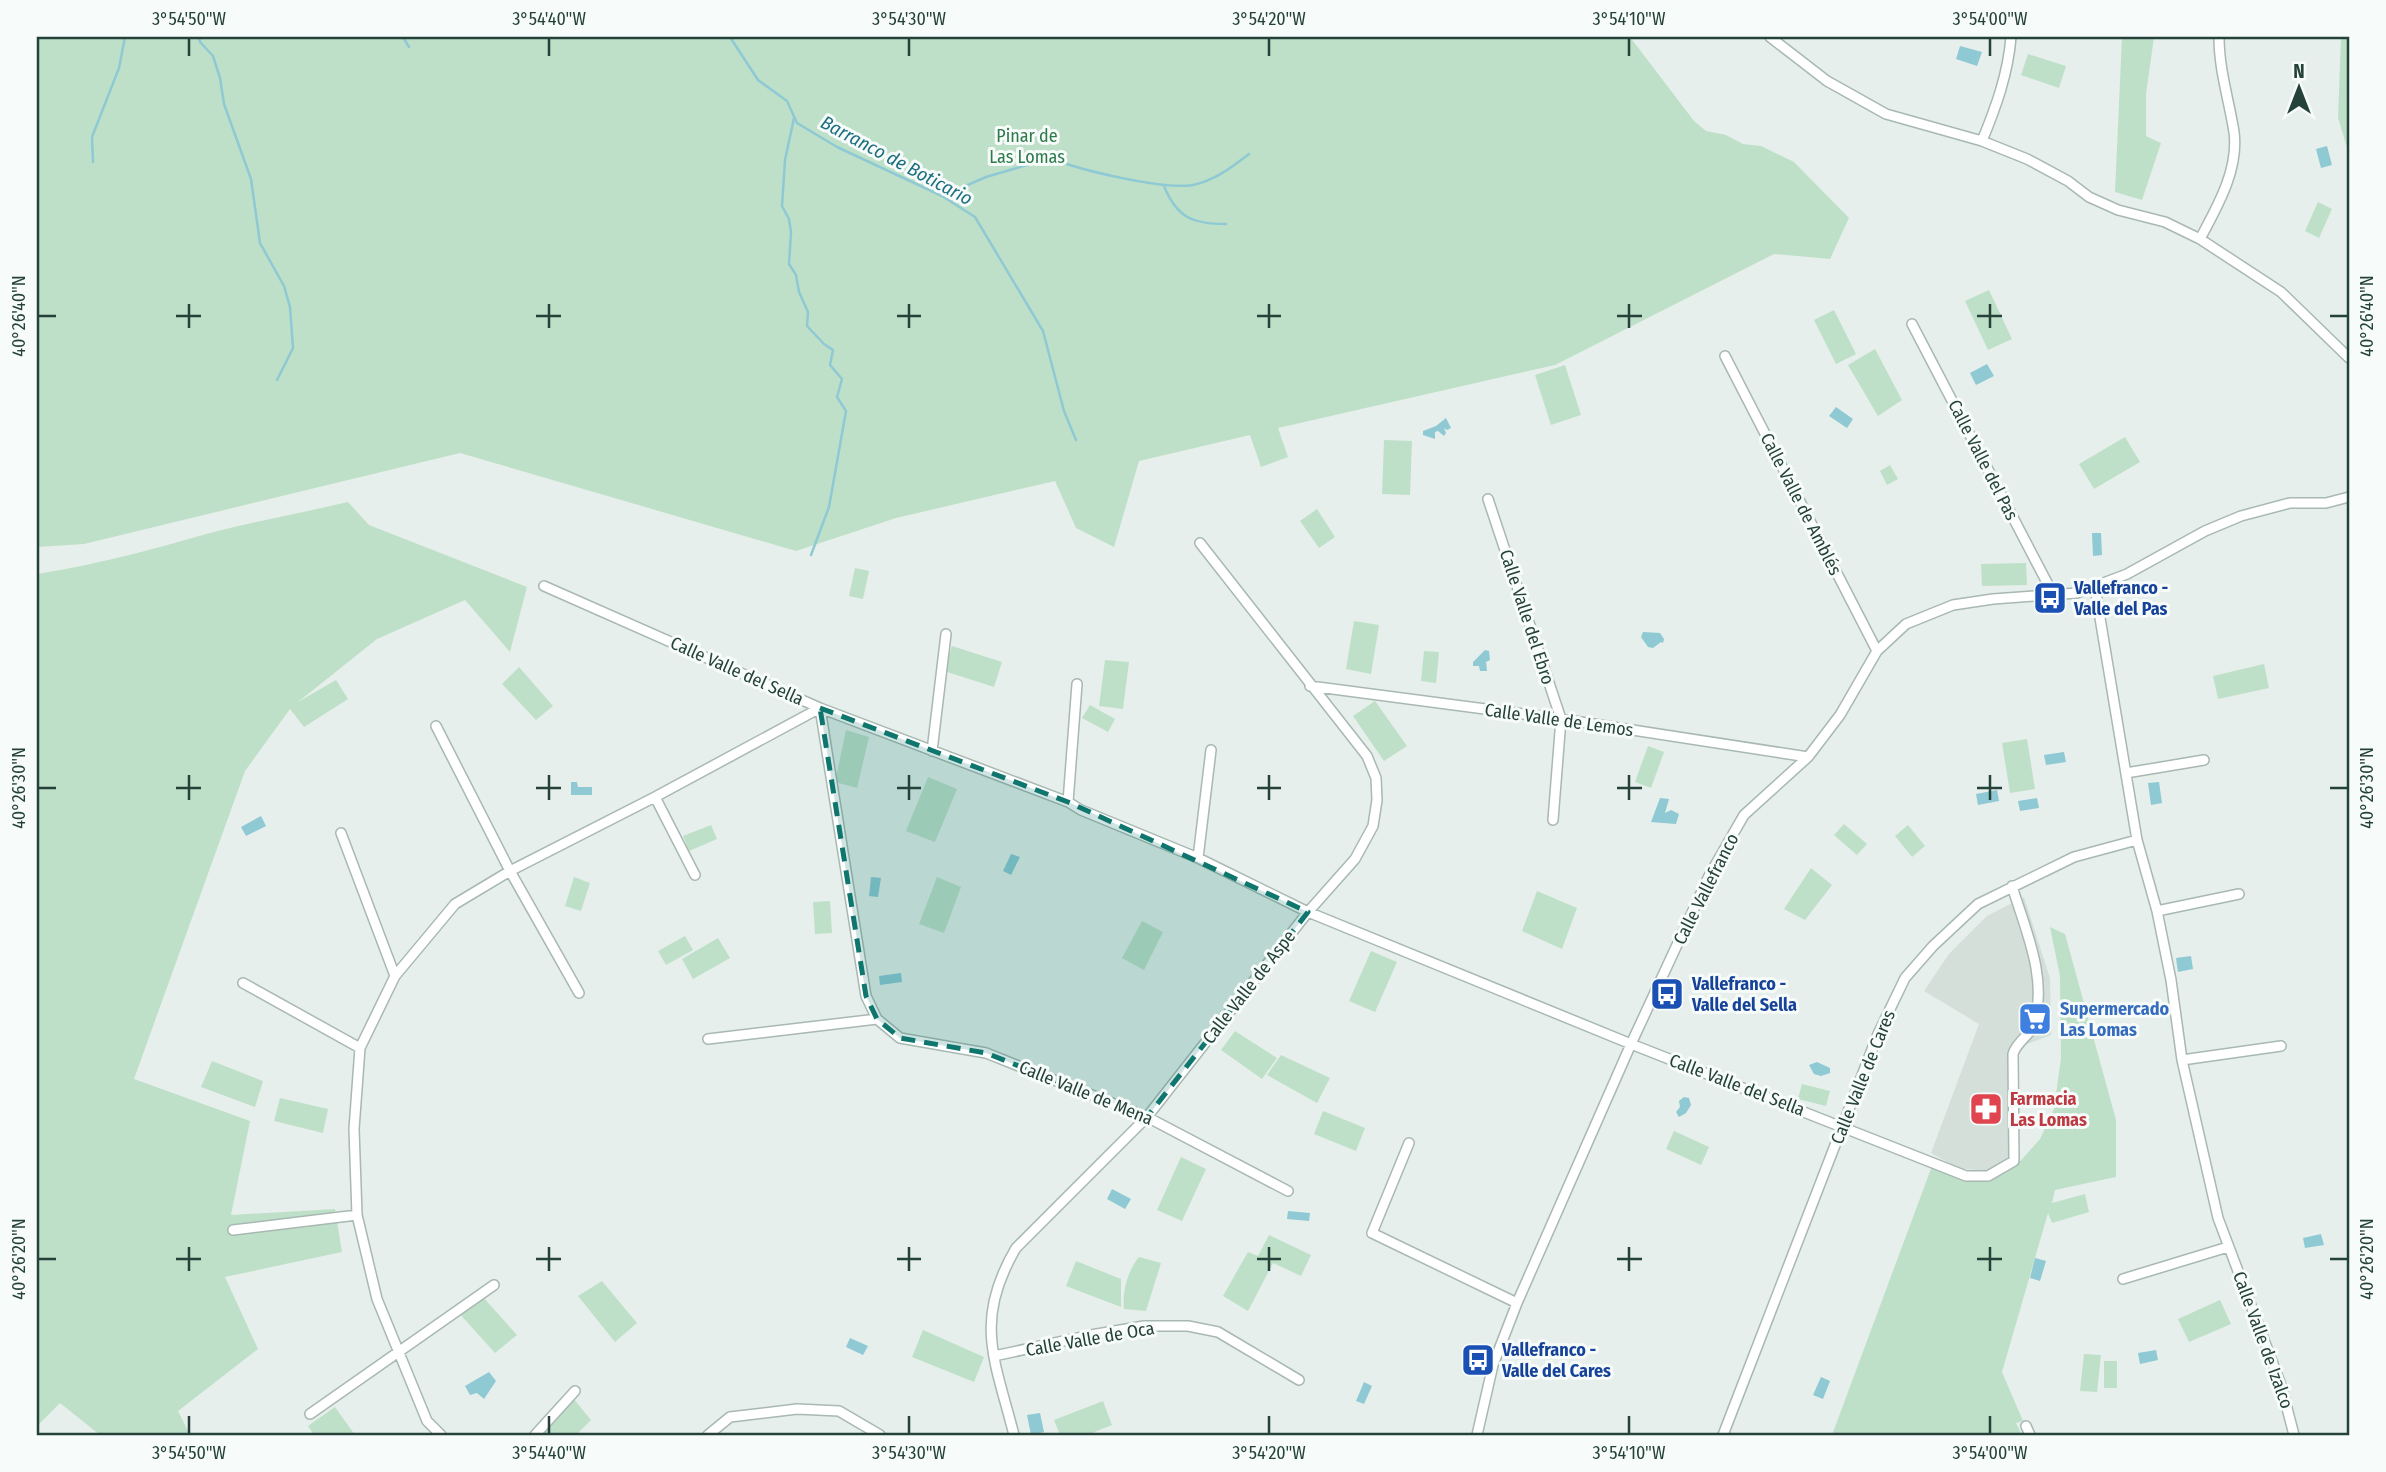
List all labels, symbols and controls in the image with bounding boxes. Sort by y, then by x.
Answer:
text: 3°54'50"W [152,8,227,30]
text: 3°54'40"W [512,8,586,30]
text: 3°54'30"W [872,8,946,30]
text: 3°54'20"W [1232,8,1306,30]
text: 3°54'10"W [1593,8,1666,30]
text: 3°54'00"W [1953,8,2028,30]
north arrow [2264,52,2334,122]
text: N [2293,60,2305,83]
water label: Barranco de Boticario [817,111,977,210]
park label: Pinar de Las Lomas [989,125,1065,168]
text: 40°26'40"N [8,275,30,357]
text: 40°26'40"N [2356,275,2378,357]
street label: Calle Valle del Pas [1943,396,2023,524]
street label: Calle Valle de Amblés [1756,429,1847,579]
street label: Calle Valle del Ebro [1495,547,1559,687]
place label: Vallefranco - Valle del Pas [2073,577,2169,620]
bus stop icon: Vallefranco - Valle del Pas [2031,579,2069,617]
street label: Calle Valle del Sella [667,632,807,710]
street label: Calle Valle de Lemos [1483,699,1635,741]
text: 40°26'30"N [8,747,30,829]
text: 40°26'30"N [2356,747,2378,829]
street label: Calle Vallefranco [1669,830,1743,948]
street label: Calle Valle de Aspe [1198,926,1300,1048]
place label: Vallefranco - Valle del Sella [1691,973,1797,1016]
bus stop icon: Vallefranco - Valle del Sella [1648,975,1686,1013]
place label: Supermercado Las Lomas [2060,998,2170,1041]
supermarket icon: Supermercado Las Lomas [2016,1000,2054,1038]
street label: Calle Valle de Cares [1826,1006,1900,1147]
street label: Calle Valle del Sella [1666,1049,1808,1121]
street label: Calle Valle de Mena [1016,1056,1156,1130]
place label: Farmacia Las Lomas [2010,1088,2087,1131]
pharmacy icon: Farmacia Las Lomas [1967,1090,2005,1128]
text: 40°26'20"N [8,1218,30,1300]
text: 40°26'20"N [2356,1218,2378,1300]
street label: Calle Valle de Izalco [2228,1268,2298,1412]
street label: Calle Valle de Oca [1024,1317,1156,1361]
place label: Vallefranco - Valle del Cares [1501,1339,1611,1382]
bus stop icon: Vallefranco - Valle del Cares [1459,1341,1497,1379]
text: 3°54'50"W [152,1442,227,1464]
text: 3°54'40"W [512,1442,586,1464]
text: 3°54'30"W [872,1442,946,1464]
text: 3°54'20"W [1232,1442,1306,1464]
text: 3°54'10"W [1593,1442,1666,1464]
text: 3°54'00"W [1953,1442,2028,1464]

